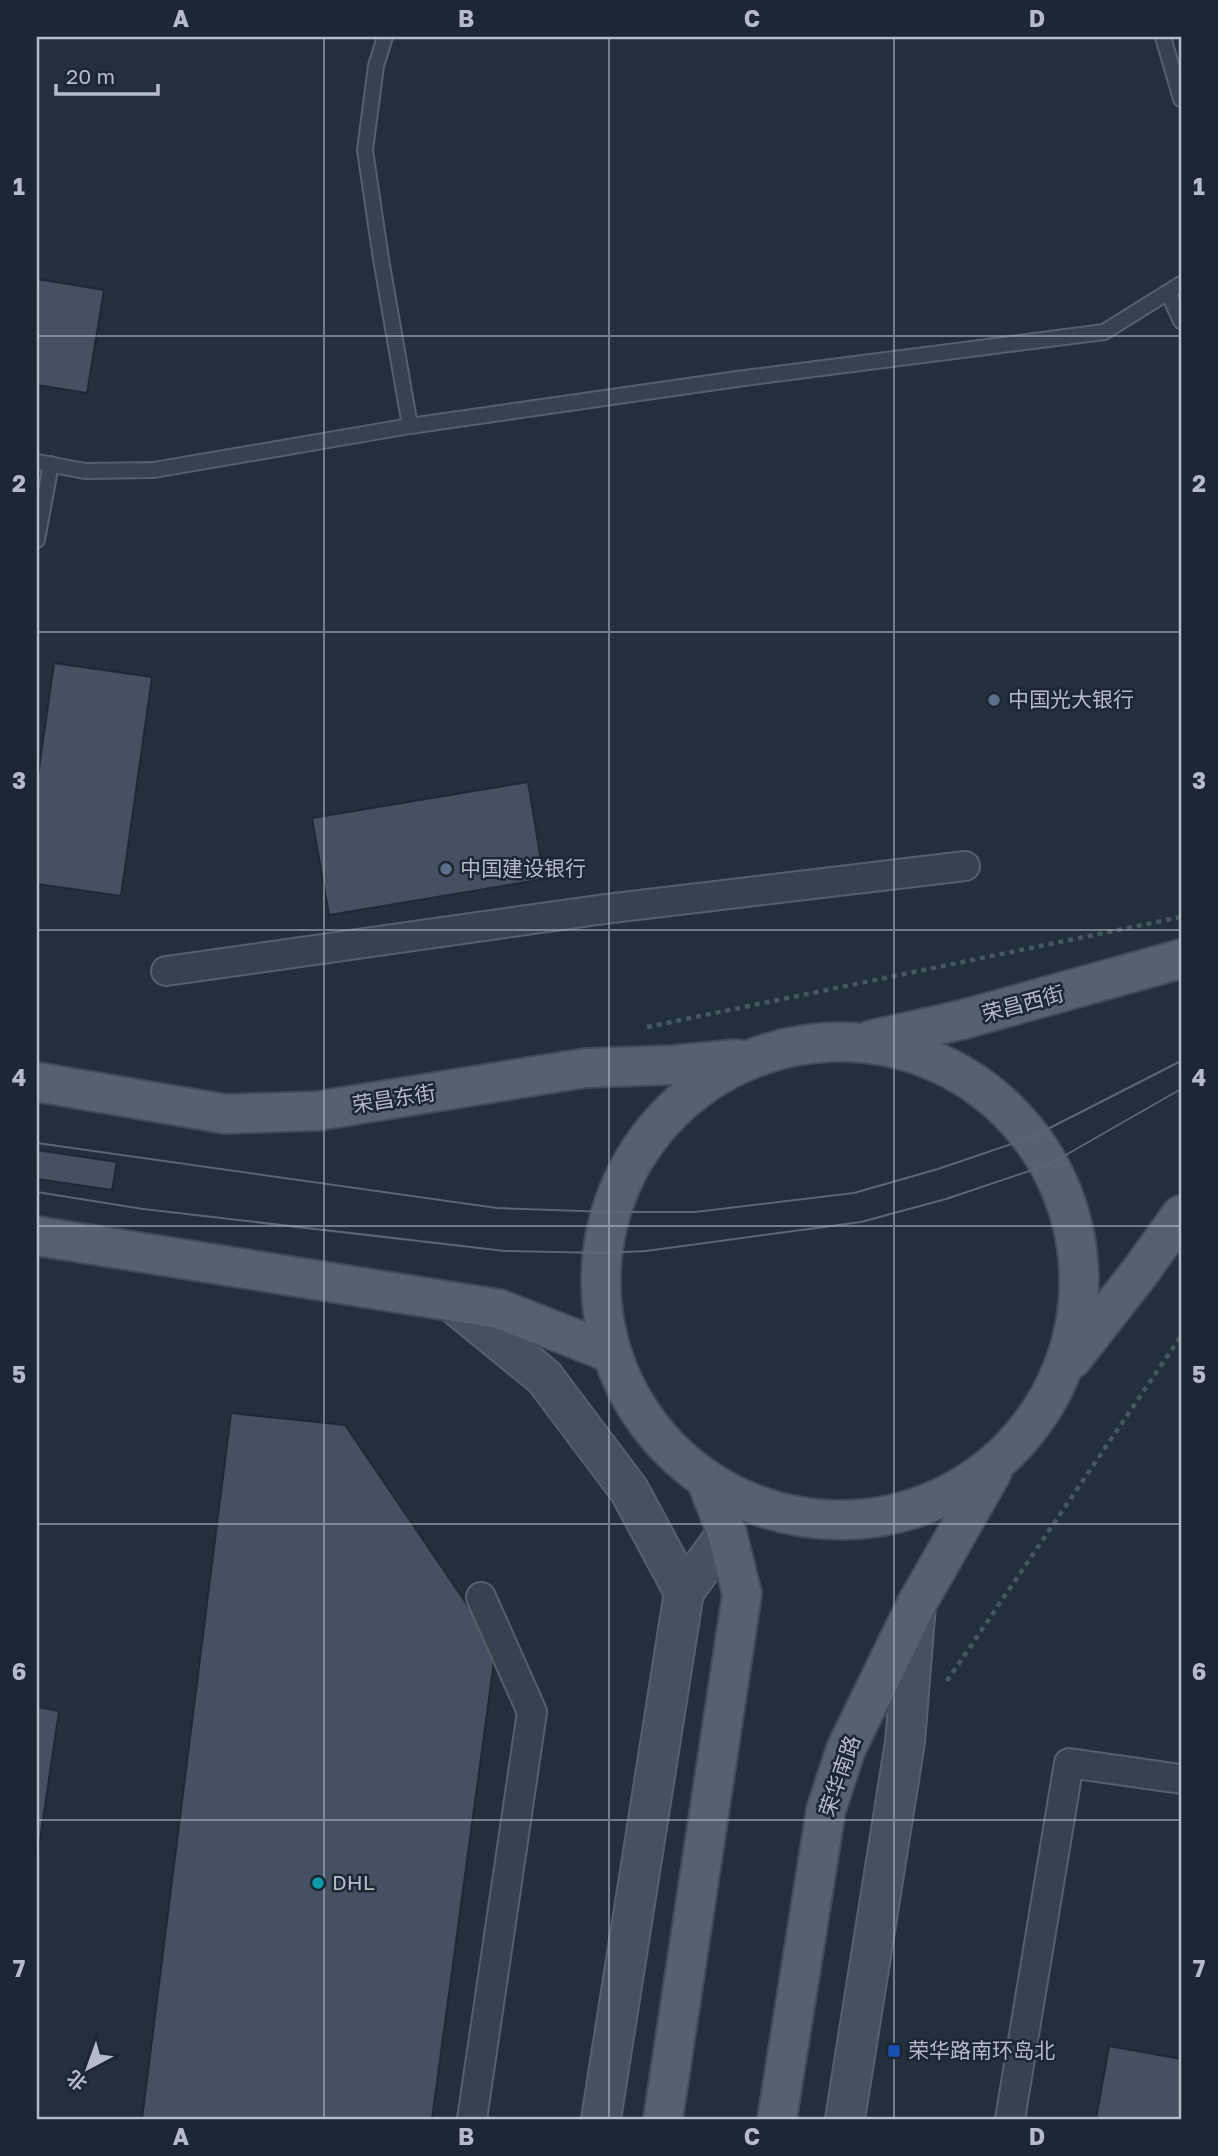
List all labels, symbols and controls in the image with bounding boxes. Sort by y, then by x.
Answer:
text: A [173,4,190,32]
text: B [458,4,474,32]
text: C [744,4,760,32]
text: D [1029,4,1045,32]
scale bar [56,52,158,96]
text: 20 m [66,63,115,89]
text: 1 [13,172,25,200]
text: 1 [1193,172,1205,200]
text: 2 [12,469,26,497]
text: 2 [1192,469,1206,497]
place label: 中国光大银行 [1008,686,1134,712]
marker: 中国光大银行 [986,692,1002,708]
text: 3 [12,766,26,794]
text: 3 [1192,766,1206,794]
place label: 中国建设银行 [460,855,586,881]
marker: 中国建设银行 [438,861,454,877]
street label: 荣昌西街 [979,980,1067,1026]
text: 4 [12,1063,26,1091]
text: 4 [1192,1063,1206,1091]
street label: 荣昌东街 [350,1079,437,1117]
text: 5 [12,1360,26,1388]
text: 5 [1192,1360,1206,1388]
text: 6 [12,1657,26,1685]
text: 6 [1192,1657,1206,1685]
street label: 荣华南路 [813,1732,865,1820]
place label: DHL [332,1869,375,1895]
marker: DHL [310,1875,326,1891]
text: 7 [13,1954,25,1982]
text: 7 [1193,1954,1205,1982]
north arrow [52,2034,122,2104]
place label: 荣华路南环岛北 [908,2037,1055,2063]
marker: 荣华路南环岛北 [886,2043,902,2059]
text: 北 [62,2066,91,2096]
text: A [173,2122,190,2150]
text: B [458,2122,474,2150]
text: C [744,2122,760,2150]
text: D [1029,2122,1045,2150]

